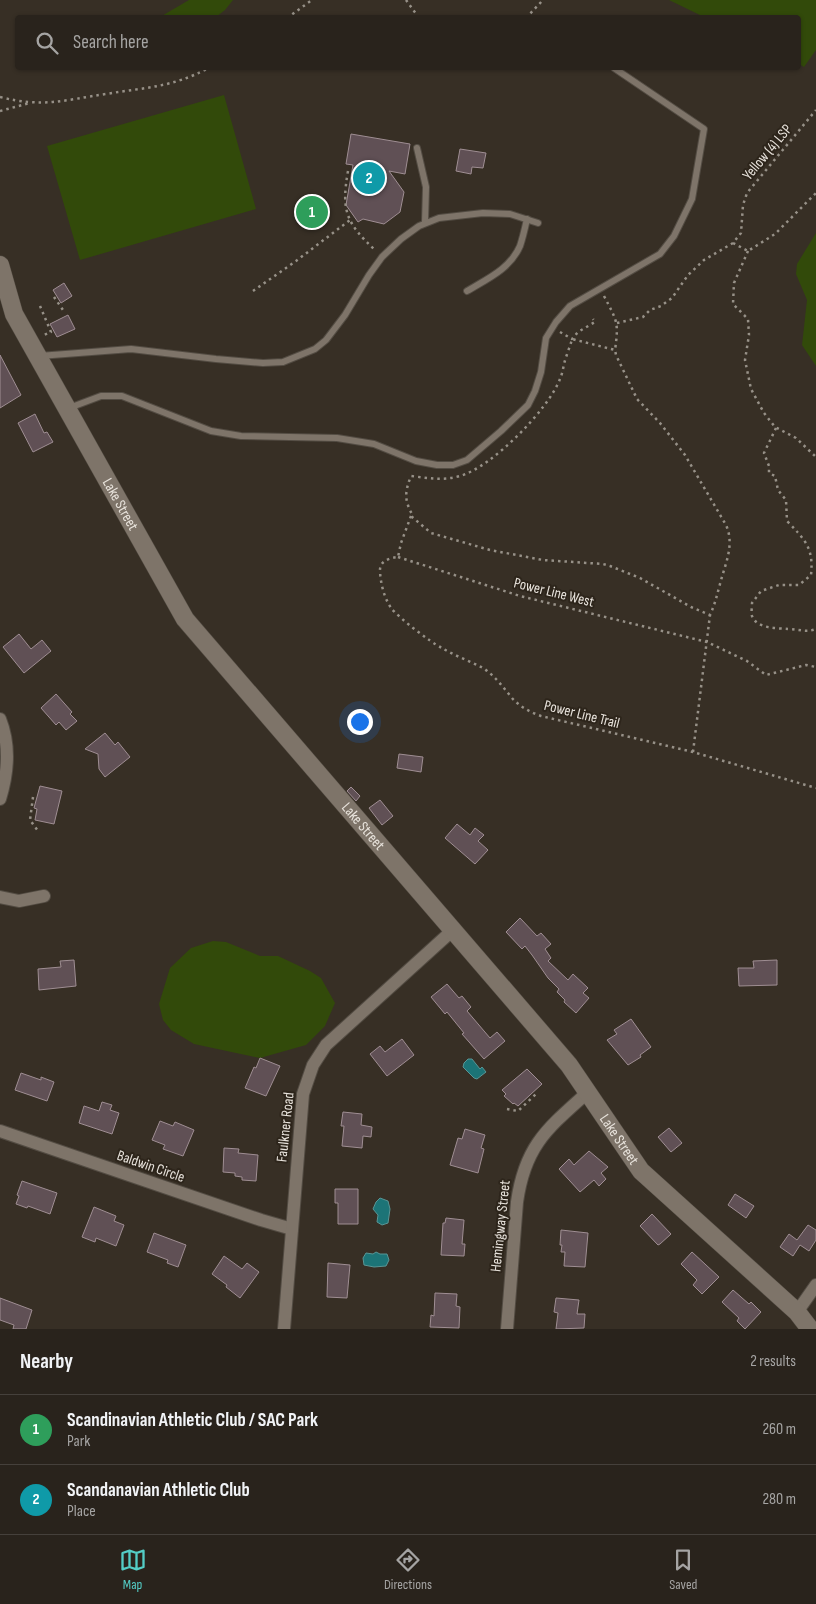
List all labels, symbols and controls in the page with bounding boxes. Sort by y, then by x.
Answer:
search box [15,15,801,70]
icon: search [33,29,61,57]
text: Search here [73,31,149,54]
street label: Yellow (4) LSP [738,120,796,184]
pin: 2 [353,159,385,197]
pin: 1 [296,193,328,231]
street label: Lake Street [98,475,143,534]
street label: Power Line West [512,573,596,612]
street label: Power Line Trail [542,696,622,733]
your location [347,709,373,735]
street label: Lake Street [337,799,389,855]
street label: Faulkner Road [272,1091,299,1163]
street label: Lake Street [595,1111,643,1169]
street label: Baldwin Circle [114,1146,187,1187]
street label: Hemingway Street [486,1179,515,1273]
text: Nearby [20,1349,73,1374]
text: 2 results [750,1352,796,1371]
text: Scandinavian Athletic Club / SAC Park [67,1409,318,1432]
text: 1 [33,1420,39,1439]
text: 260 m [762,1420,796,1439]
text: Park [67,1432,90,1451]
text: Scandanavian Athletic Club [67,1479,250,1502]
text: 2 [32,1490,40,1509]
text: 280 m [762,1490,796,1509]
text: Place [67,1502,96,1521]
tab: Map [119,1546,147,1593]
tab: Directions [384,1546,432,1593]
tab: Saved [669,1546,697,1593]

